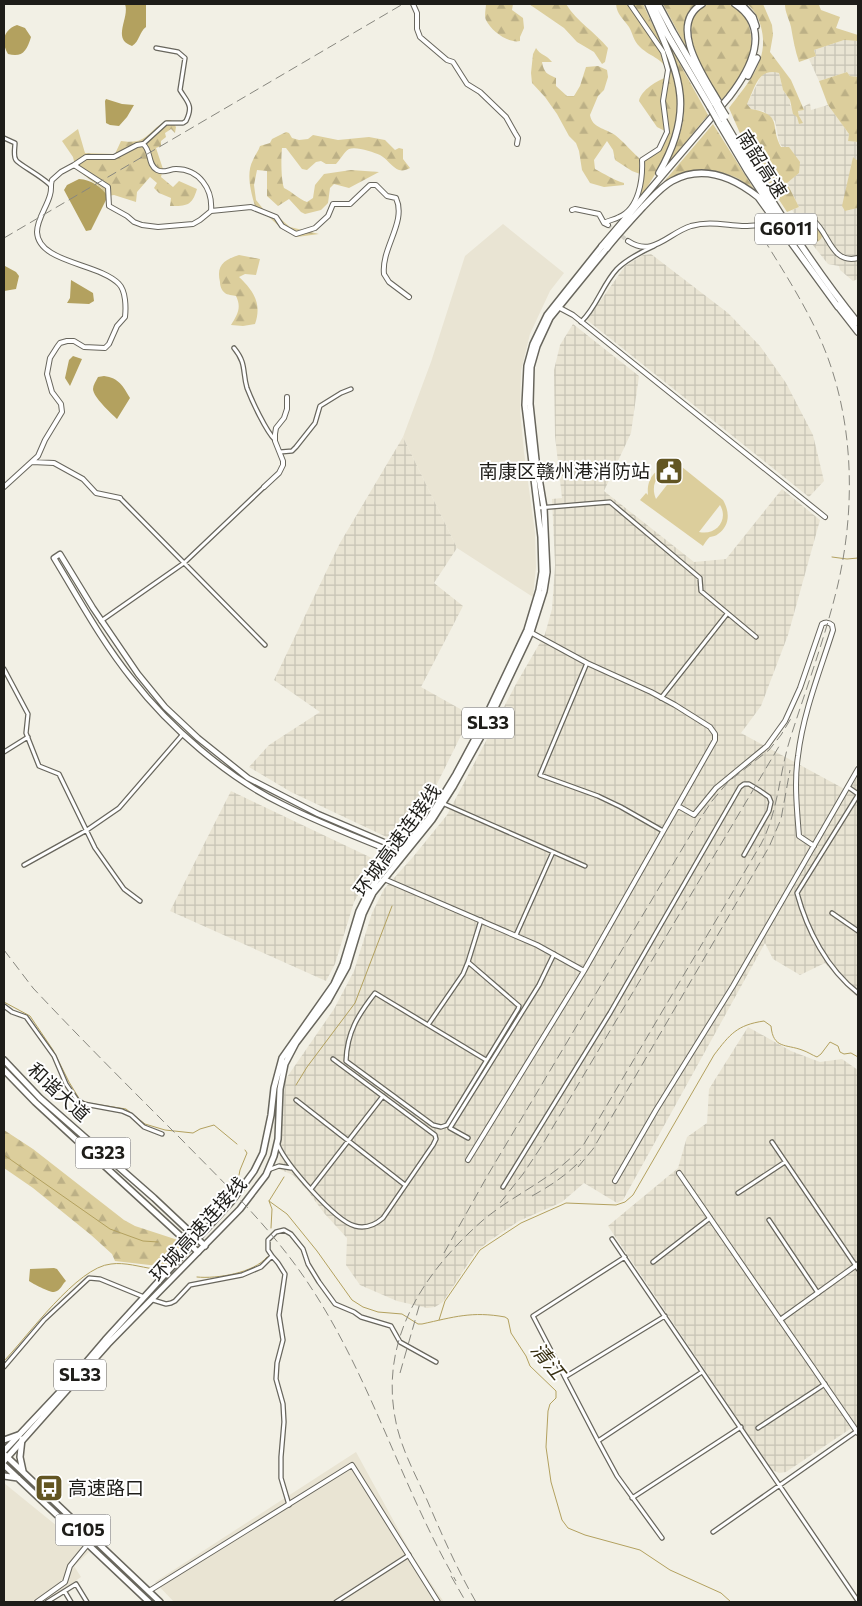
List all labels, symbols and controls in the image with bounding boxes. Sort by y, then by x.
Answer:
street label: 南韶高速 [733,125,792,202]
road number: G6011 [755,213,817,244]
public building icon: 南康区赣州港消防站 [654,456,684,486]
place label: 南康区赣州港消防站 [479,459,650,482]
road number: SL33 [462,708,514,738]
street label: 环城高速连接线 [348,779,445,900]
street label: 和谐大道 [24,1057,95,1126]
road number: G323 [76,1138,130,1168]
street label: 环城高速连接线 [145,1172,251,1286]
water label: 清江 [527,1337,572,1385]
road number: SL33 [54,1360,106,1390]
bus stop icon: 高速路口 [34,1473,64,1503]
place label: 高速路口 [68,1476,144,1499]
road number: G105 [56,1514,110,1546]

